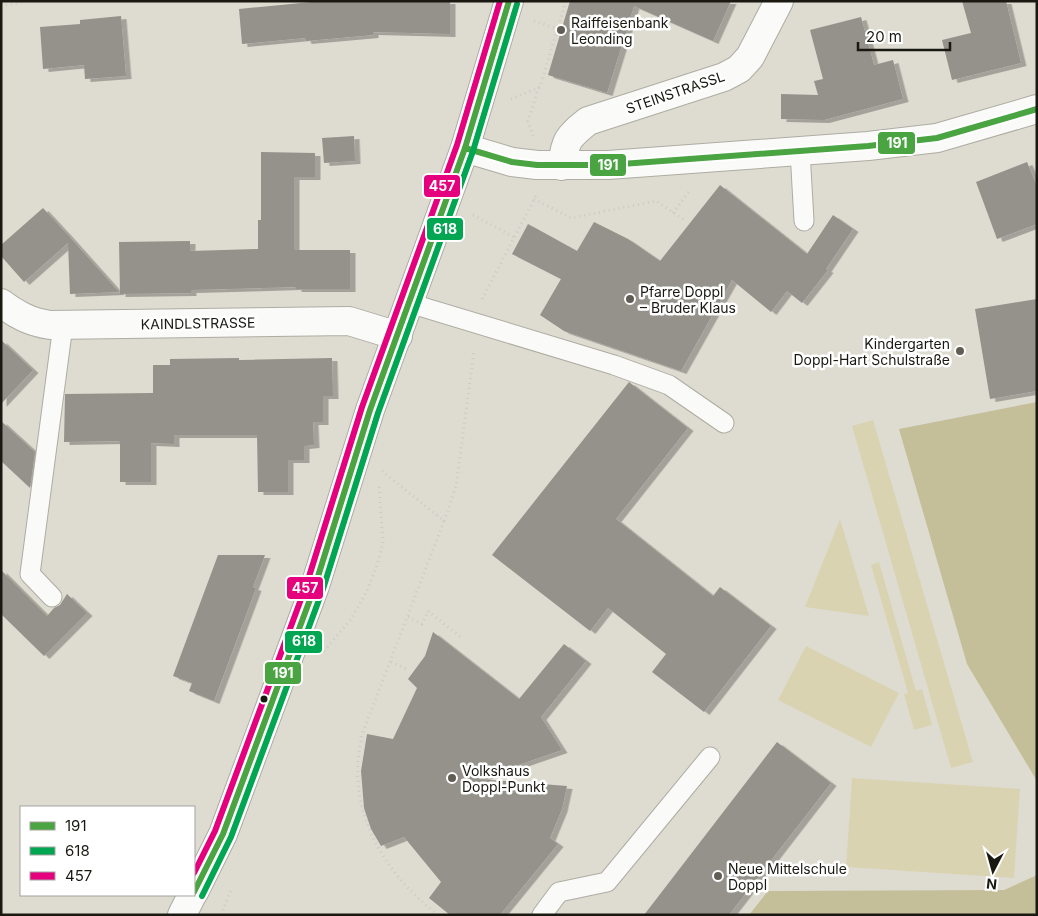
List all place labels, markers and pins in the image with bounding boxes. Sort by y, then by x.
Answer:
place label: Raiffeisenbank Leonding [571,14,669,47]
marker: Raiffeisenbank Leonding [555,24,567,36]
place label: Pfarre Doppl – Bruder Klaus [640,283,736,316]
marker: Pfarre Doppl – Bruder Klaus [624,293,636,305]
place label: Kindergarten Doppl-Hart Schulstraße [793,335,950,368]
marker: Kindergarten Doppl-Hart Schulstraße [954,345,966,357]
unlabelled marker [259,694,269,704]
place label: Volkshaus Doppl-Punkt [462,762,546,795]
marker: Volkshaus Doppl-Punkt [446,772,458,784]
place label: Neue Mittelschule Doppl [728,860,847,893]
marker: Neue Mittelschule Doppl [712,870,724,882]

